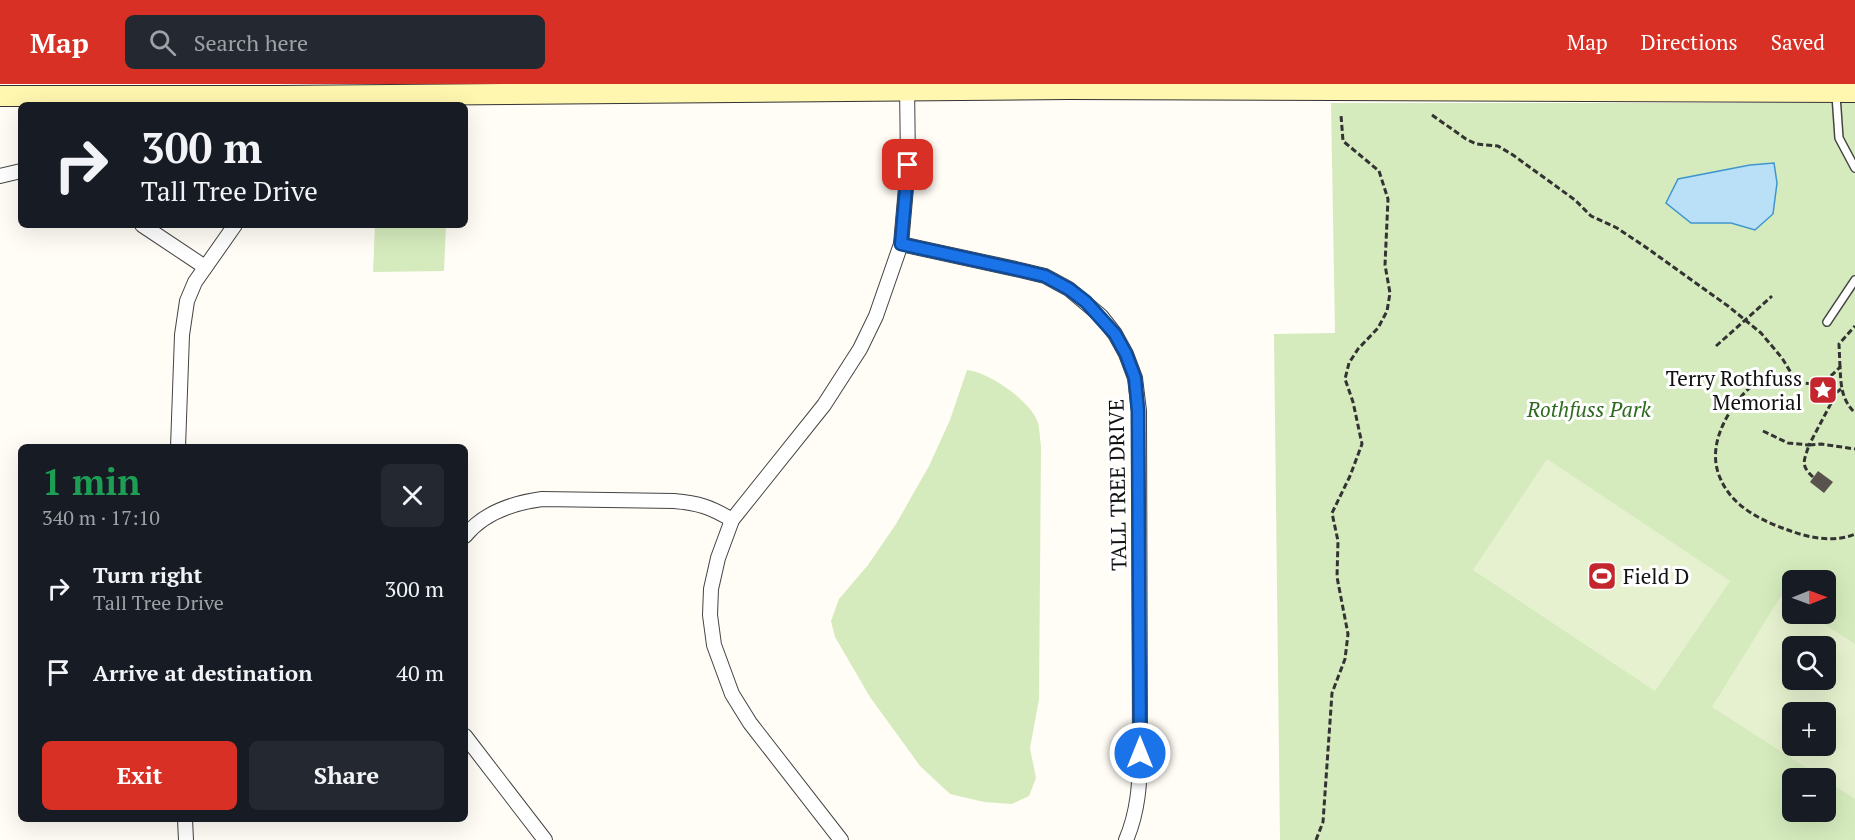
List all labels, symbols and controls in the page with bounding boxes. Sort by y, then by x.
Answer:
search box [125,15,545,69]
text: Map [30,24,89,61]
icon: search [146,26,179,59]
text: Search here [194,28,308,57]
text: Map [1567,28,1608,56]
text: Directions [1641,28,1738,56]
text: Saved [1771,28,1825,56]
text: 300 m [141,119,262,175]
icon: right [42,126,120,204]
pin [882,139,933,190]
icon: arrive [891,148,924,181]
text: Tall Tree Drive [141,173,318,209]
place label: Terry Rothfuss Memorial [1666,364,1802,416]
place icon: Terry Rothfuss Memorial [1807,374,1839,406]
park label: Rothfuss Park [1526,395,1652,423]
street label: TALL TREE DRIVE [1102,399,1132,571]
text: 1 min [42,458,140,505]
button: close [381,464,444,527]
text: 340 m · 17:10 [42,504,160,531]
text: Turn right [93,560,202,589]
sports icon: Field D [1586,560,1618,592]
place label: Field D [1623,562,1689,590]
north arrow [1782,570,1836,624]
map controls [1782,570,1836,822]
icon: right [42,572,75,605]
text: 300 m [384,574,444,603]
text: Tall Tree Drive [93,589,224,616]
button: search [1782,636,1836,690]
icon: arrive [42,656,75,689]
text: Arrive at destination [93,658,312,687]
text: 40 m [396,658,444,687]
button: + [1782,702,1836,756]
position arrow [1108,721,1172,785]
button: Exit [42,741,237,810]
button: Share [249,741,444,810]
button: − [1782,768,1836,822]

